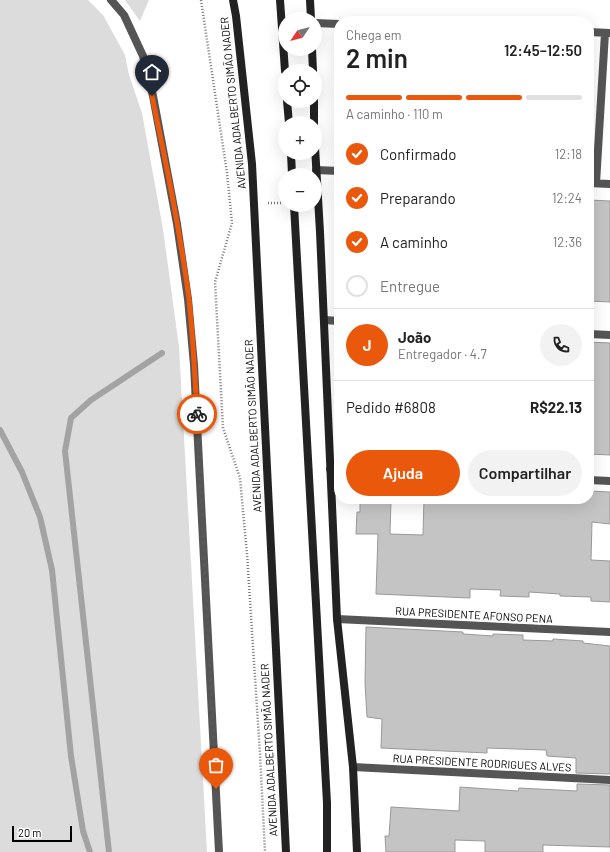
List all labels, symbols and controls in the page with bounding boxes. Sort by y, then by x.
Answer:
north arrow [278,12,322,56]
map controls [278,12,322,212]
street label: AVENIDA ADALBERTO SIMÃO NADER [217,16,248,190]
text: Chega em [346,27,402,43]
text: 12:45–12:50 [504,41,582,59]
text: 2 min [346,42,408,73]
pin [135,55,169,96]
icon: home [141,61,163,83]
button: locate [278,64,322,108]
text: A caminho · 110 m [346,106,443,122]
button: + [278,116,322,160]
icon: check [346,143,368,165]
text: Confirmado [380,145,456,163]
text: 12:18 [555,146,582,162]
button: − [278,168,322,212]
icon: check [346,187,368,209]
text: Preparando [380,189,456,207]
text: 12:24 [552,190,582,206]
icon: check [346,231,368,253]
text: A caminho [380,233,448,251]
text: 12:36 [553,234,582,250]
text: Entregue [380,277,440,295]
button: phone [540,324,582,366]
text: João [398,328,431,346]
text: J [363,336,371,354]
street label: AVENIDA ADALBERTO SIMÃO NADER [241,339,264,513]
text: Entregador · 4.7 [398,346,487,362]
courier [177,394,217,434]
text: Pedido #6808 [346,398,436,416]
text: R$22.13 [530,398,582,416]
icon: bike [186,403,208,425]
button: Ajuda [346,450,460,496]
button: Compartilhar [468,450,582,496]
street label: RUA PRESIDENTE AFONSO PENA [395,604,553,625]
street label: AVENIDA ADALBERTO SIMÃO NADER [257,663,280,837]
pin [199,748,233,789]
street label: RUA PRESIDENTE RODRIGUES ALVES [392,751,572,774]
icon: bag [205,754,227,776]
scale bar [12,824,72,843]
text: 20 m [18,826,41,839]

